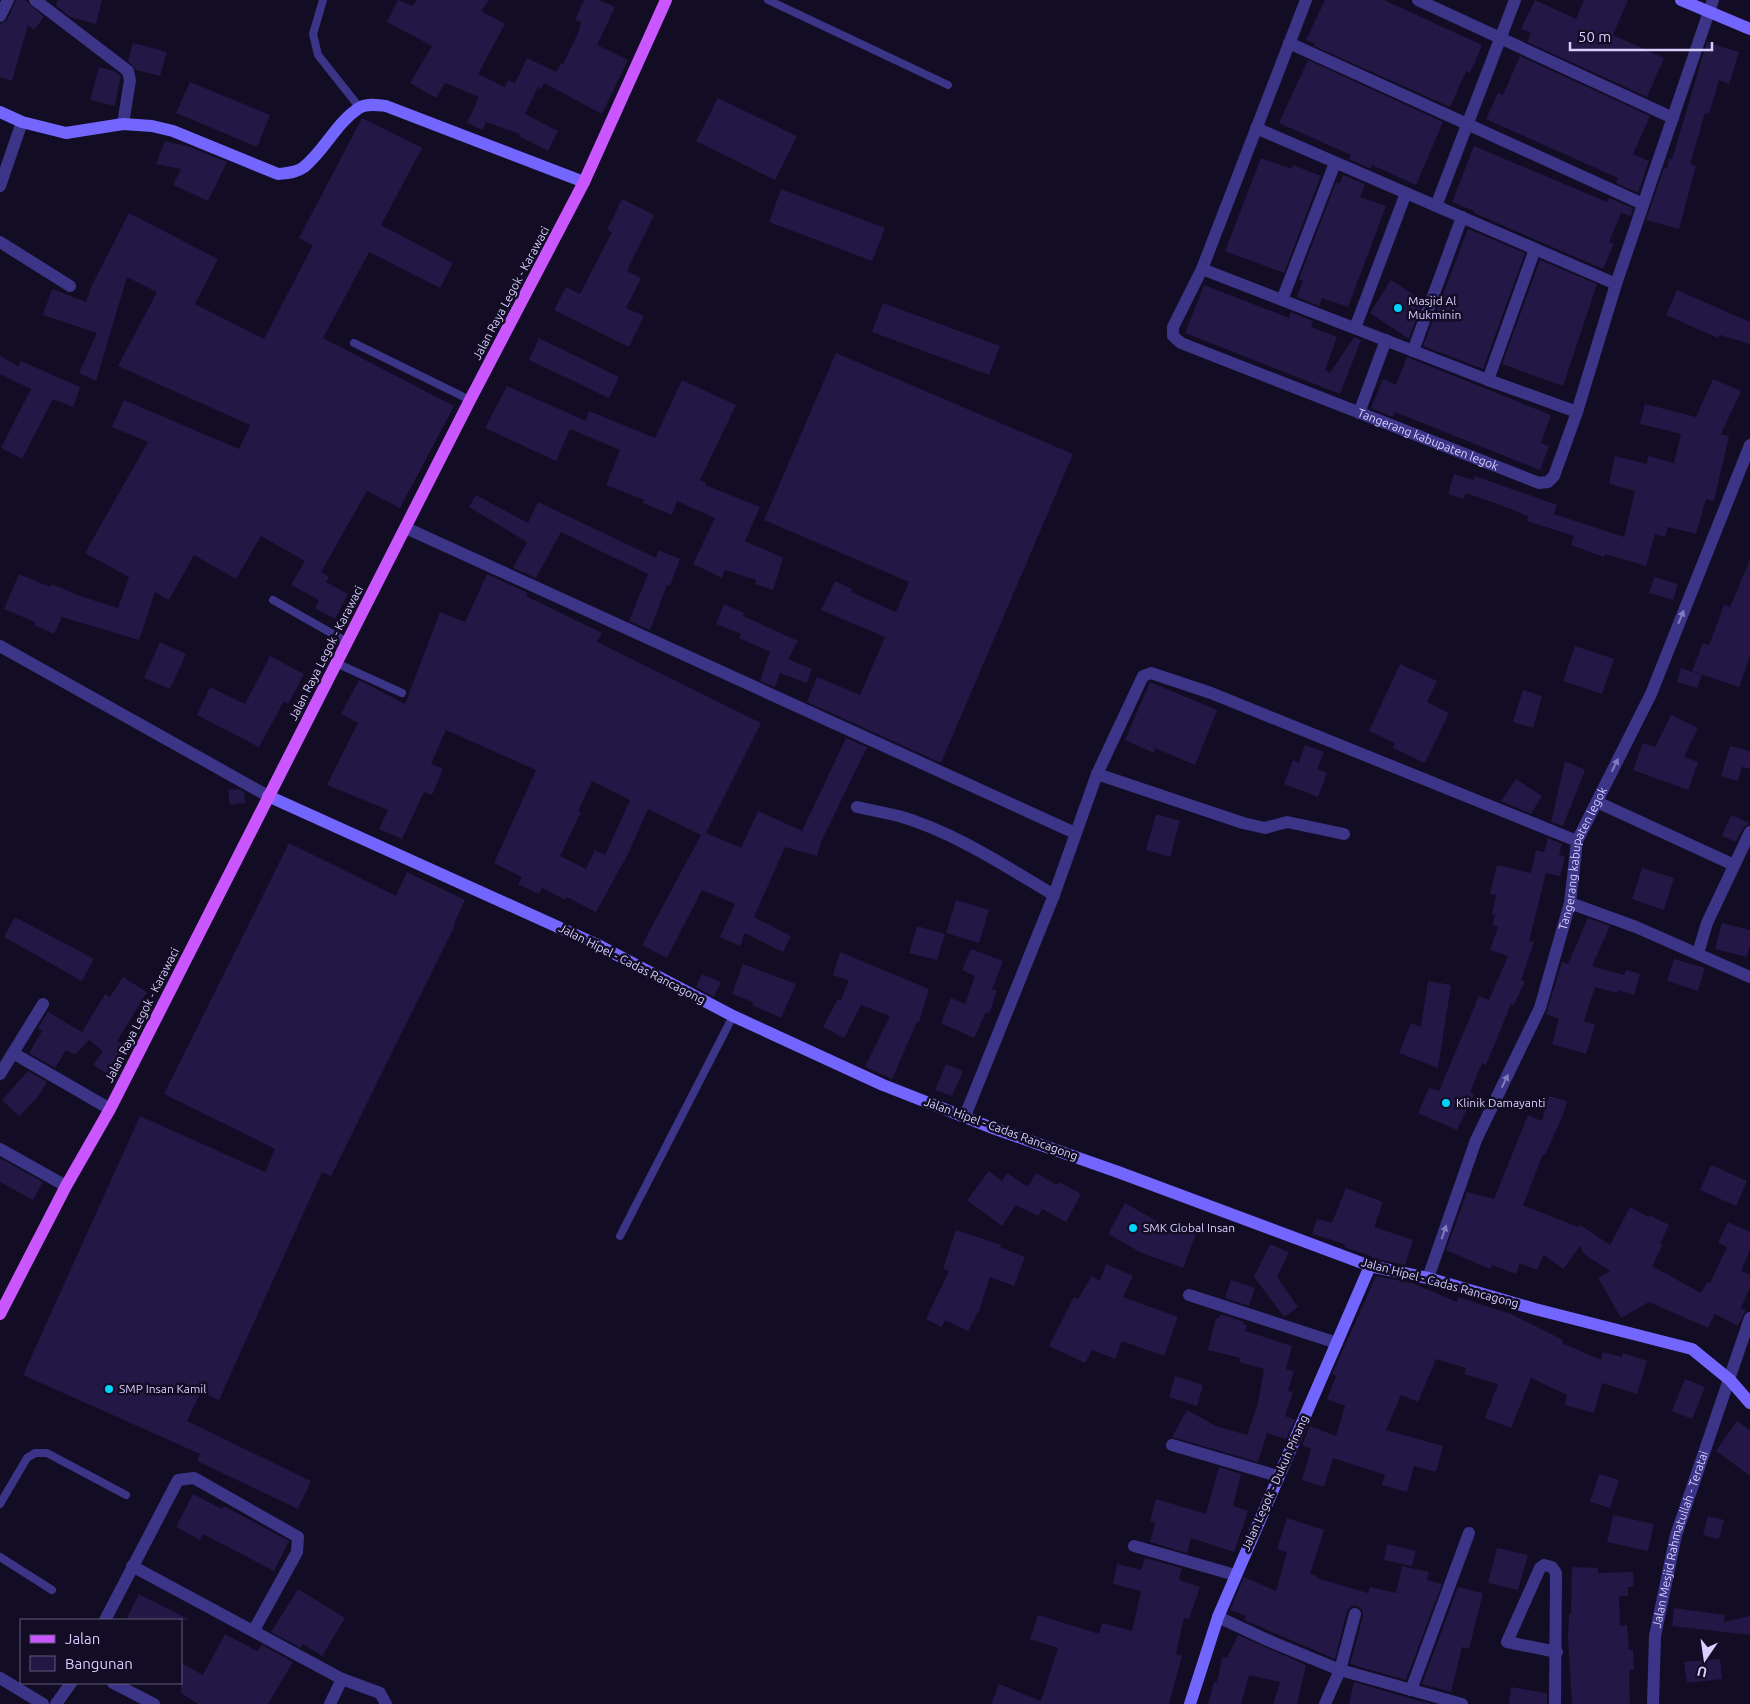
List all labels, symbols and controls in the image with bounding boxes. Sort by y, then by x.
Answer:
scale bar [1570,20,1712,52]
text: 50 m [1578,28,1611,45]
street label: Jalan Raya Legok - Karawaci [470,224,551,362]
place label: Masjid Al Mukminin [1408,294,1461,321]
marker: Masjid Al Mukminin [1392,302,1404,314]
street label: Tangerang kabupaten legok [1356,406,1500,472]
street label: Jalan Raya Legok - Karawaci [286,583,365,722]
one-way arrow [1678,610,1686,624]
one-way arrow [1611,758,1619,772]
street label: Tangerang kabupaten legok [1556,785,1609,932]
street label: Jalan Hipel - Cadas Rancagong [557,921,708,1006]
street label: Jalan Raya Legok - Karawaci [102,945,181,1084]
one-way arrow [1501,1074,1509,1088]
street label: Jalan Hipel - Cadas Rancagong [923,1095,1080,1162]
place label: Klinik Damayanti [1456,1096,1546,1109]
marker: Klinik Damayanti [1440,1097,1452,1109]
place label: SMK Global Insan [1143,1221,1235,1234]
marker: SMK Global Insan [1127,1222,1139,1234]
one-way arrow [1441,1224,1448,1239]
street label: Jalan Hipel - Cadas Rancagong [1360,1255,1520,1310]
place label: SMP Insan Kamil [119,1382,206,1395]
marker: SMP Insan Kamil [103,1383,115,1395]
street label: Jalan Legok - Dukuh Pinang [1239,1413,1310,1553]
street label: Jalan Mesjid Rahmatullah - Teratai [1650,1449,1710,1629]
legend [20,1619,182,1684]
text: Jalan [65,1630,100,1647]
north arrow [1680,1634,1730,1684]
text: Bangunan [65,1655,133,1672]
text: U [1695,1663,1709,1681]

